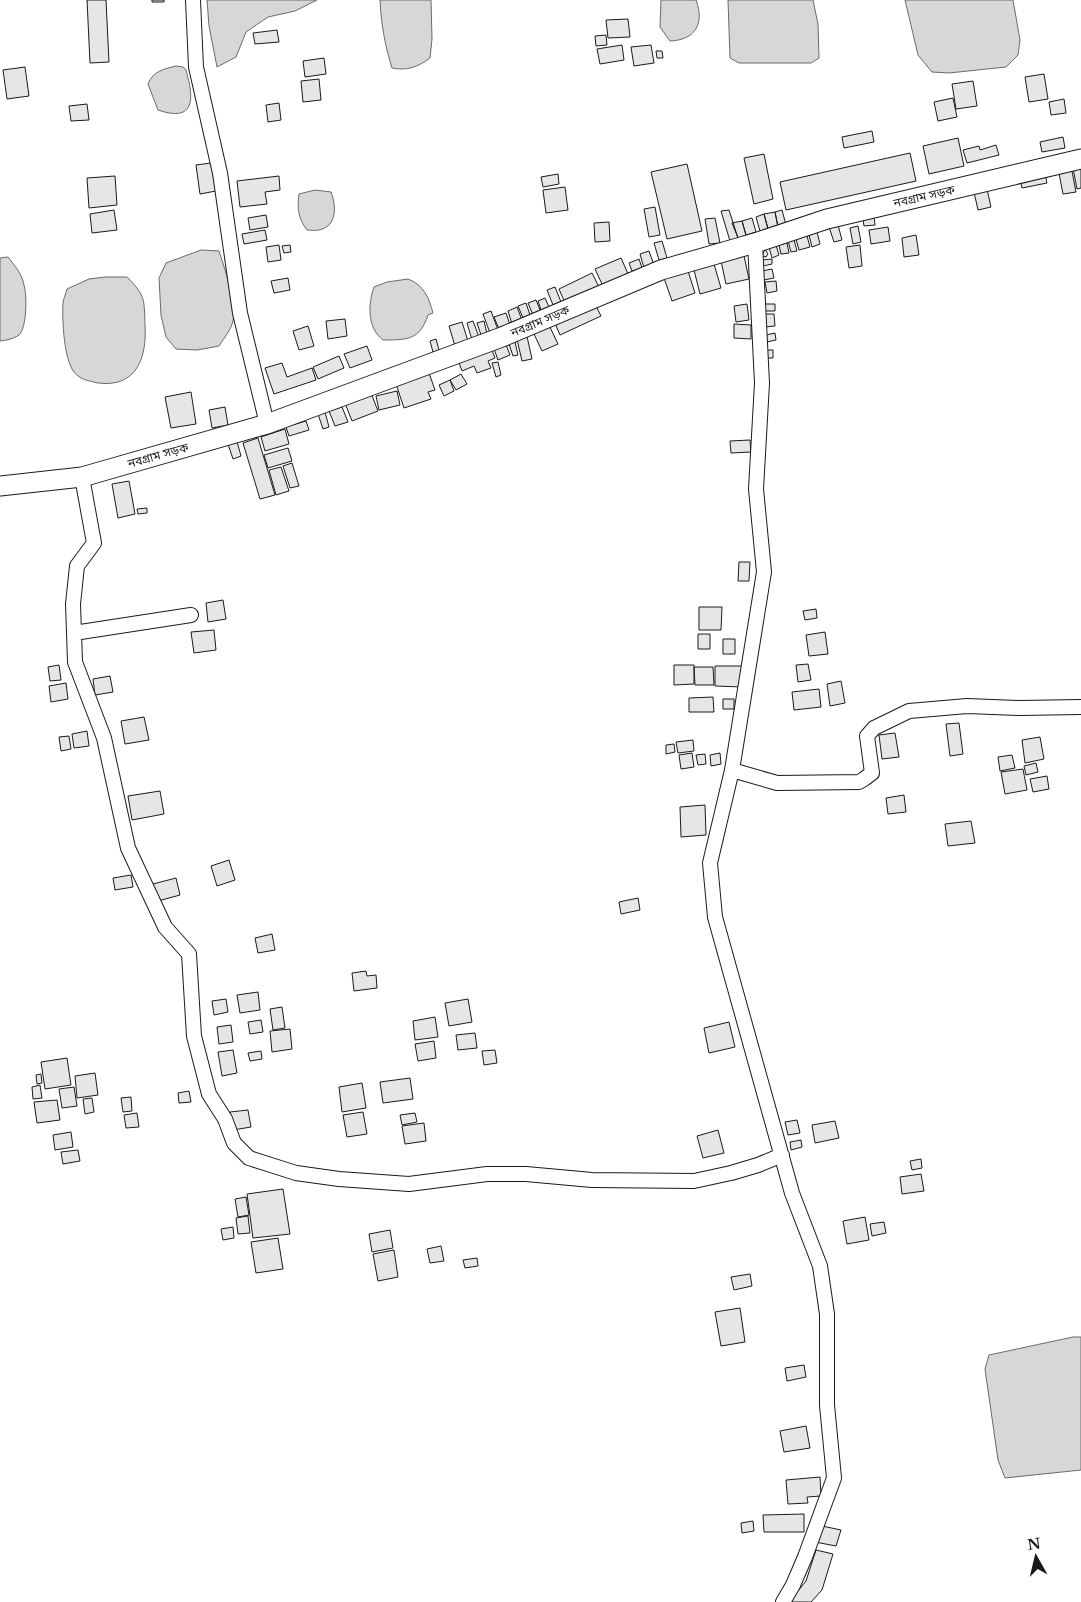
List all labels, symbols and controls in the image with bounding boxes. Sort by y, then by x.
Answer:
street label: নবগ্রাম সড়ক [891,182,956,211]
street label: নবগ্রাম সড়ক [507,302,572,340]
street label: নবগ্রাম সড়ক [125,439,190,471]
north arrow [1011,1532,1061,1582]
text: N [1026,1534,1042,1554]

